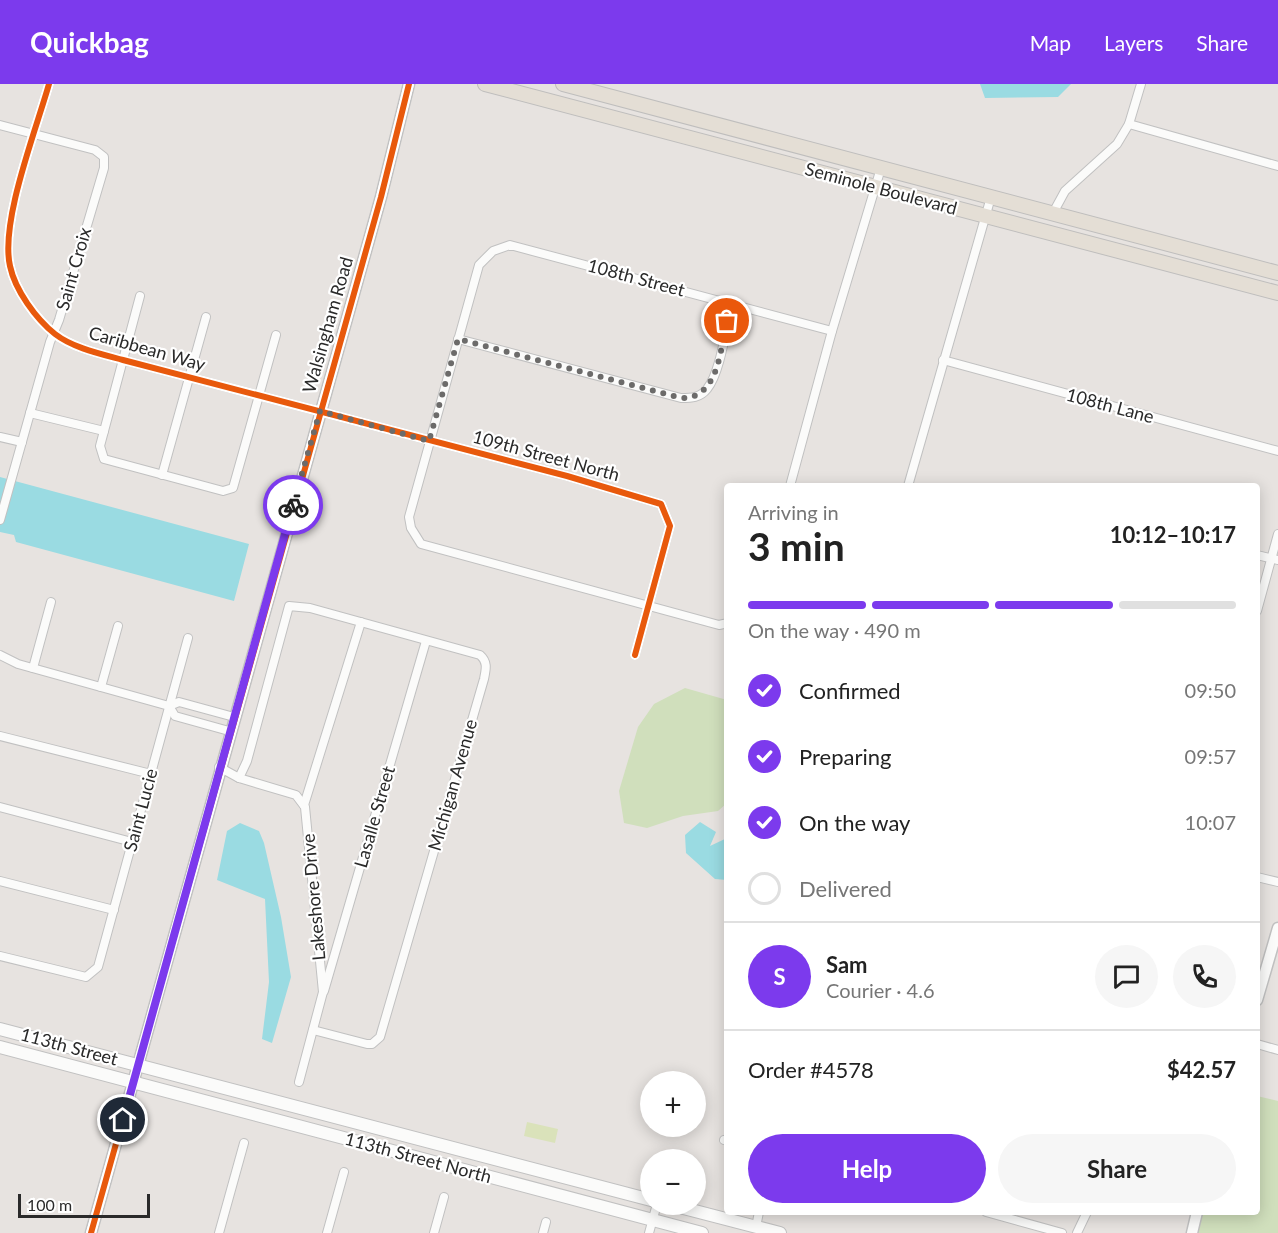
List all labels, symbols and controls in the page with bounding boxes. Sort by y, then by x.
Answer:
text: Quickbag [30,25,149,59]
text: Map [1030,30,1071,55]
text: Layers [1104,30,1163,55]
text: Share [1196,30,1248,55]
street label: Seminole Boulevard [803,157,960,219]
street label: Saint Croix [51,225,95,313]
street label: 108th Street [585,253,688,301]
street label: Walsingham Road [297,254,357,395]
pin [701,295,752,346]
icon: bag [710,304,743,337]
street label: Caribbean Way [86,321,209,375]
street label: 108th Lane [1064,383,1157,427]
street label: 109th Street North [470,425,622,485]
courier [263,475,323,535]
icon: bike [277,489,310,522]
text: Arriving in [748,500,839,524]
text: 10:12–10:17 [1110,521,1236,548]
text: 3 min [748,523,845,569]
text: On the way · 490 m [748,618,921,642]
icon: check [748,674,781,707]
text: Confirmed [799,677,901,704]
text: 09:50 [1185,678,1236,702]
street label: Michigan Avenue [423,716,481,853]
icon: check [748,740,781,773]
text: Preparing [799,743,891,770]
text: 09:57 [1185,744,1236,768]
street label: Lasalle Street [349,763,399,870]
street label: Saint Lucie [118,766,162,854]
icon: check [748,806,781,839]
text: On the way [799,809,910,836]
text: 10:07 [1185,810,1236,834]
street label: Lakeshore Drive [296,833,330,962]
text: Delivered [799,875,892,902]
button: chat [1095,945,1158,1008]
button: phone [1173,945,1236,1008]
text: Sam [826,951,868,978]
text: S [773,963,786,990]
text: Courier · 4.6 [826,978,935,1002]
street label: 113th Street [18,1022,121,1070]
text: Order #4578 [748,1056,874,1083]
text: $42.57 [1167,1056,1236,1083]
map controls [640,1071,706,1215]
button: + [640,1071,706,1137]
pin [97,1094,148,1145]
icon: home [106,1103,139,1136]
street label: 113th Street North [342,1127,494,1187]
button: Help [748,1134,986,1203]
button: Share [998,1134,1236,1203]
button: − [640,1149,706,1215]
scale bar [18,1191,150,1218]
text: 100 m [27,1195,72,1214]

